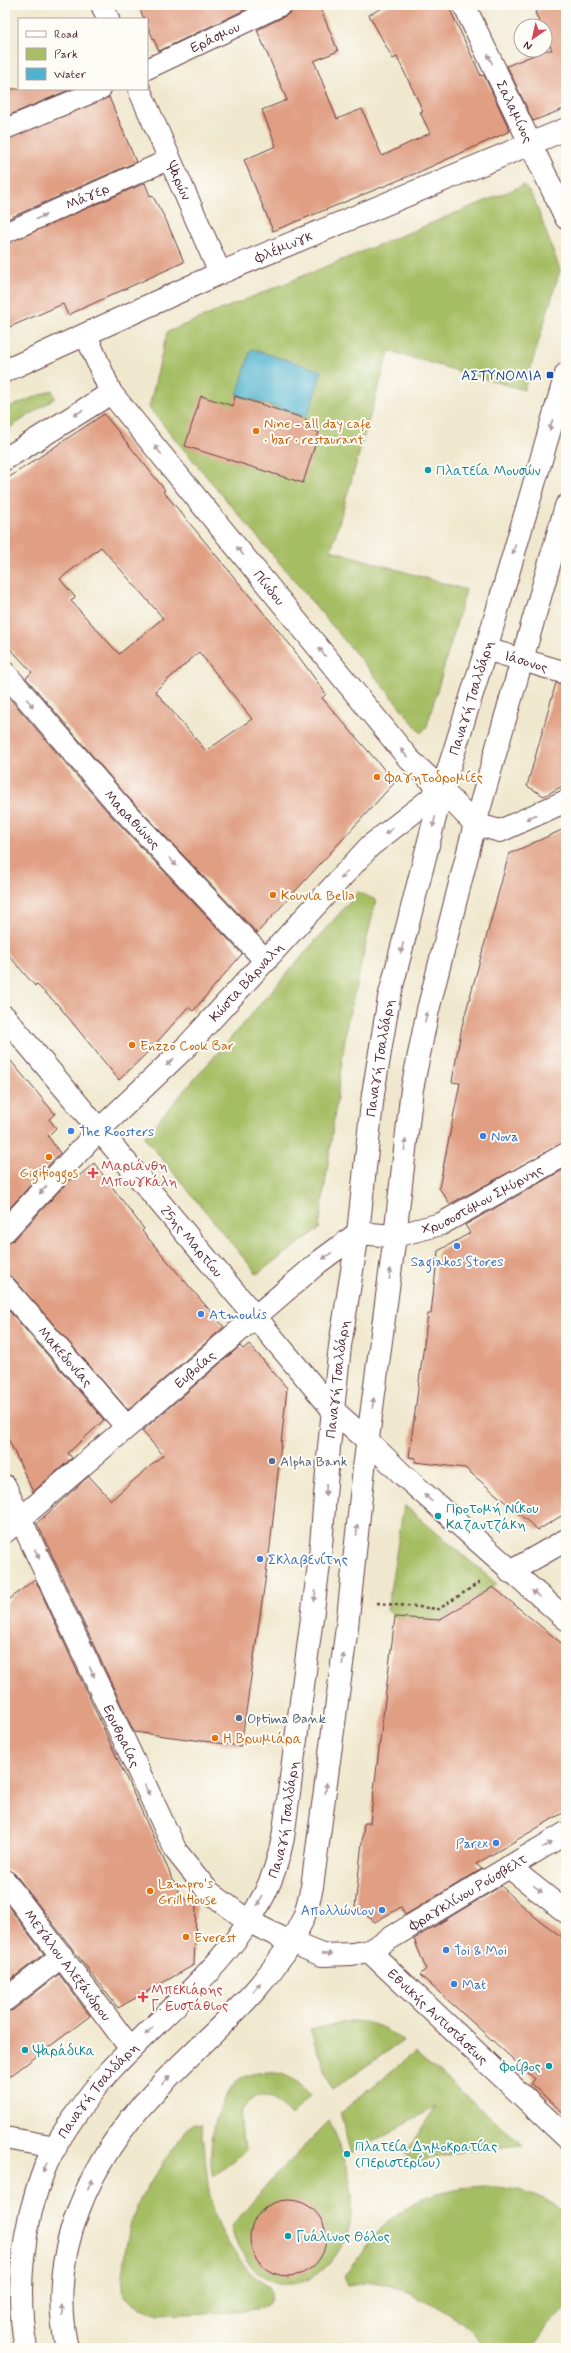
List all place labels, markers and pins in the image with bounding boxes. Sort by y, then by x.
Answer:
place label: ΑΣΤΥΝΟΜΙΑ [461,367,542,385]
marker: ΑΣΤΥΝΟΜΙΑ [545,370,555,380]
place label: Nine - all day cafe · bar · restaurant [264,415,372,449]
marker: Nine - all day cafe · bar · restaurant [251,426,261,436]
place label: Πλατεία Μουσών [436,462,541,480]
marker: Πλατεία Μουσών [423,465,433,475]
place label: Φαγητοδρομίες [384,769,483,787]
marker: Φαγητοδρομίες [372,772,382,782]
place label: Κουνια Bella [281,887,355,905]
marker: Κουνια Bella [268,890,278,900]
place label: Enzzo Cook Bar [140,1037,234,1055]
marker: Enzzo Cook Bar [127,1040,137,1050]
place label: The Roοsters [79,1123,154,1141]
marker: The Roοsters [66,1126,76,1136]
place label: Nova [491,1128,518,1146]
marker: Nova [478,1131,488,1141]
marker: Gigifioggos [44,1152,54,1162]
place label: Μαριάνθη Μπουγκάλη [101,1157,178,1191]
place label: Gigifioggos [20,1164,79,1184]
marker: Μαριάνθη Μπουγκάλη [88,1168,98,1178]
marker: Sagiakos Stores [452,1241,462,1251]
place label: Sagiakos Stores [411,1253,503,1273]
place label: Atmoulis [209,1306,267,1324]
marker: Atmoulis [196,1309,206,1319]
place label: Alpha Bank [280,1453,348,1471]
marker: Alpha Bank [267,1456,277,1466]
place label: Προτομή Νίκου Καζαντζάκη [446,1500,539,1534]
marker: Προτομή Νίκου Καζαντζάκη [433,1511,443,1521]
place label: Σκλαβενίτης [268,1551,348,1569]
marker: Σκλαβενίτης [255,1554,265,1564]
place label: Optima Bank [247,1710,326,1728]
marker: Optima Bank [234,1713,244,1723]
place label: Η Βρωμιάρα [223,1730,302,1748]
marker: Η Βρωμιάρα [210,1733,220,1743]
place label: Parex [456,1835,489,1853]
marker: Parex [491,1838,501,1848]
place label: Lampro's Grill House [158,1875,218,1909]
marker: Lampro's Grill House [145,1886,155,1896]
place label: Απολλώνιον [301,1902,374,1920]
marker: Απολλώνιον [377,1905,387,1915]
place label: Everest [194,1929,236,1947]
marker: Everest [181,1932,191,1942]
place label: Toi & Moi [454,1942,507,1960]
marker: Toi & Moi [441,1945,451,1955]
place label: Mat [462,1976,486,1994]
marker: Mat [449,1979,459,1989]
place label: Μπεκιάρης Γ. Ευστάθιος [151,1981,228,2015]
marker: Μπεκιάρης Γ. Ευστάθιος [138,1992,148,2002]
place label: Ψαράδικα [32,2042,95,2060]
marker: Ψαράδικα [20,2045,30,2055]
place label: Φοίβος [499,2058,541,2076]
marker: Φοίβος [544,2061,554,2071]
place label: Πλατεία Δημοκρατίας (Περιστερίου) [355,2138,498,2172]
marker: Πλατεία Δημοκρατίας (Περιστερίου) [342,2149,352,2159]
place label: Γυάλινος Θόλος [296,2228,390,2246]
marker: Γυάλινος Θόλος [283,2231,293,2241]

